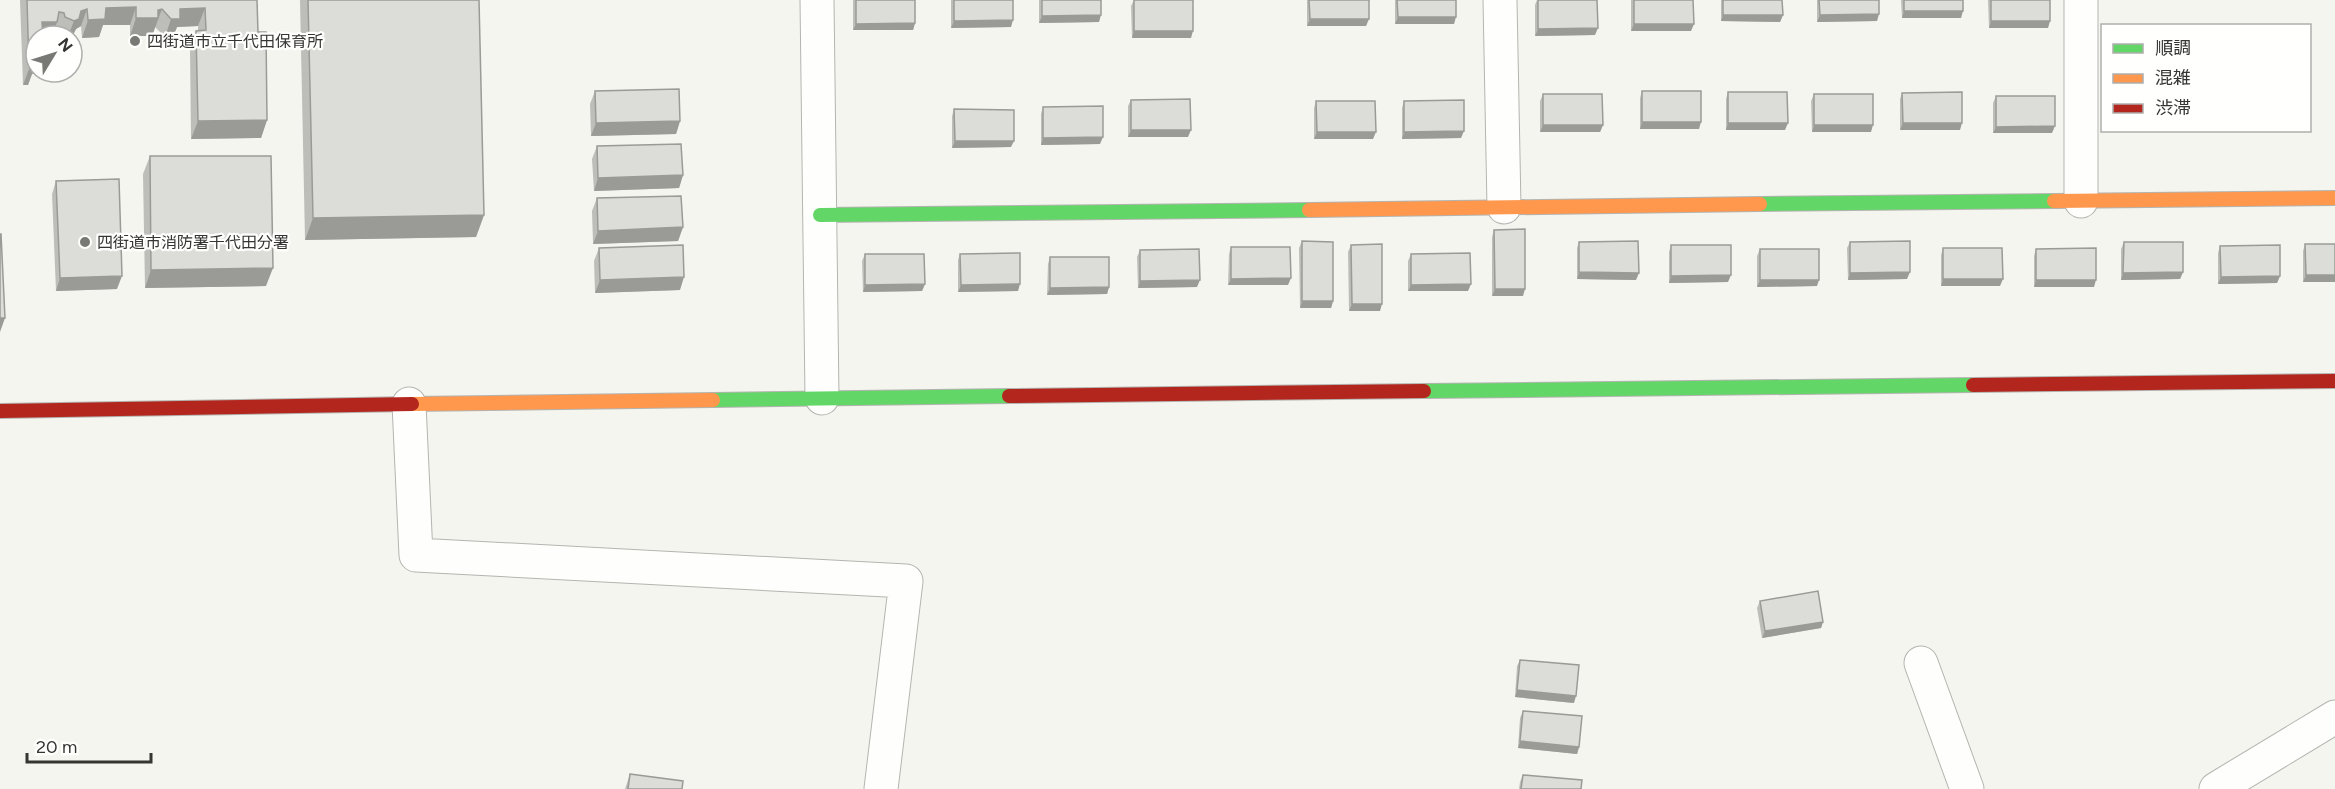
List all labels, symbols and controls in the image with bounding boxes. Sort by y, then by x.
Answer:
north arrow [24,24,84,84]
legend [2101,24,2311,132]
place label: 四街道市立千代田保育所 [147,32,323,51]
text: N [54,34,77,56]
marker: 四街道市立千代田保育所 [128,34,142,48]
text: 順調 [2155,37,2191,59]
text: 混雑 [2155,67,2191,89]
text: 渋滞 [2155,97,2191,119]
place label: 四街道市消防署千代田分署 [97,233,289,252]
marker: 四街道市消防署千代田分署 [78,235,92,249]
scale bar [27,726,152,764]
text: 20 m [36,736,77,758]

